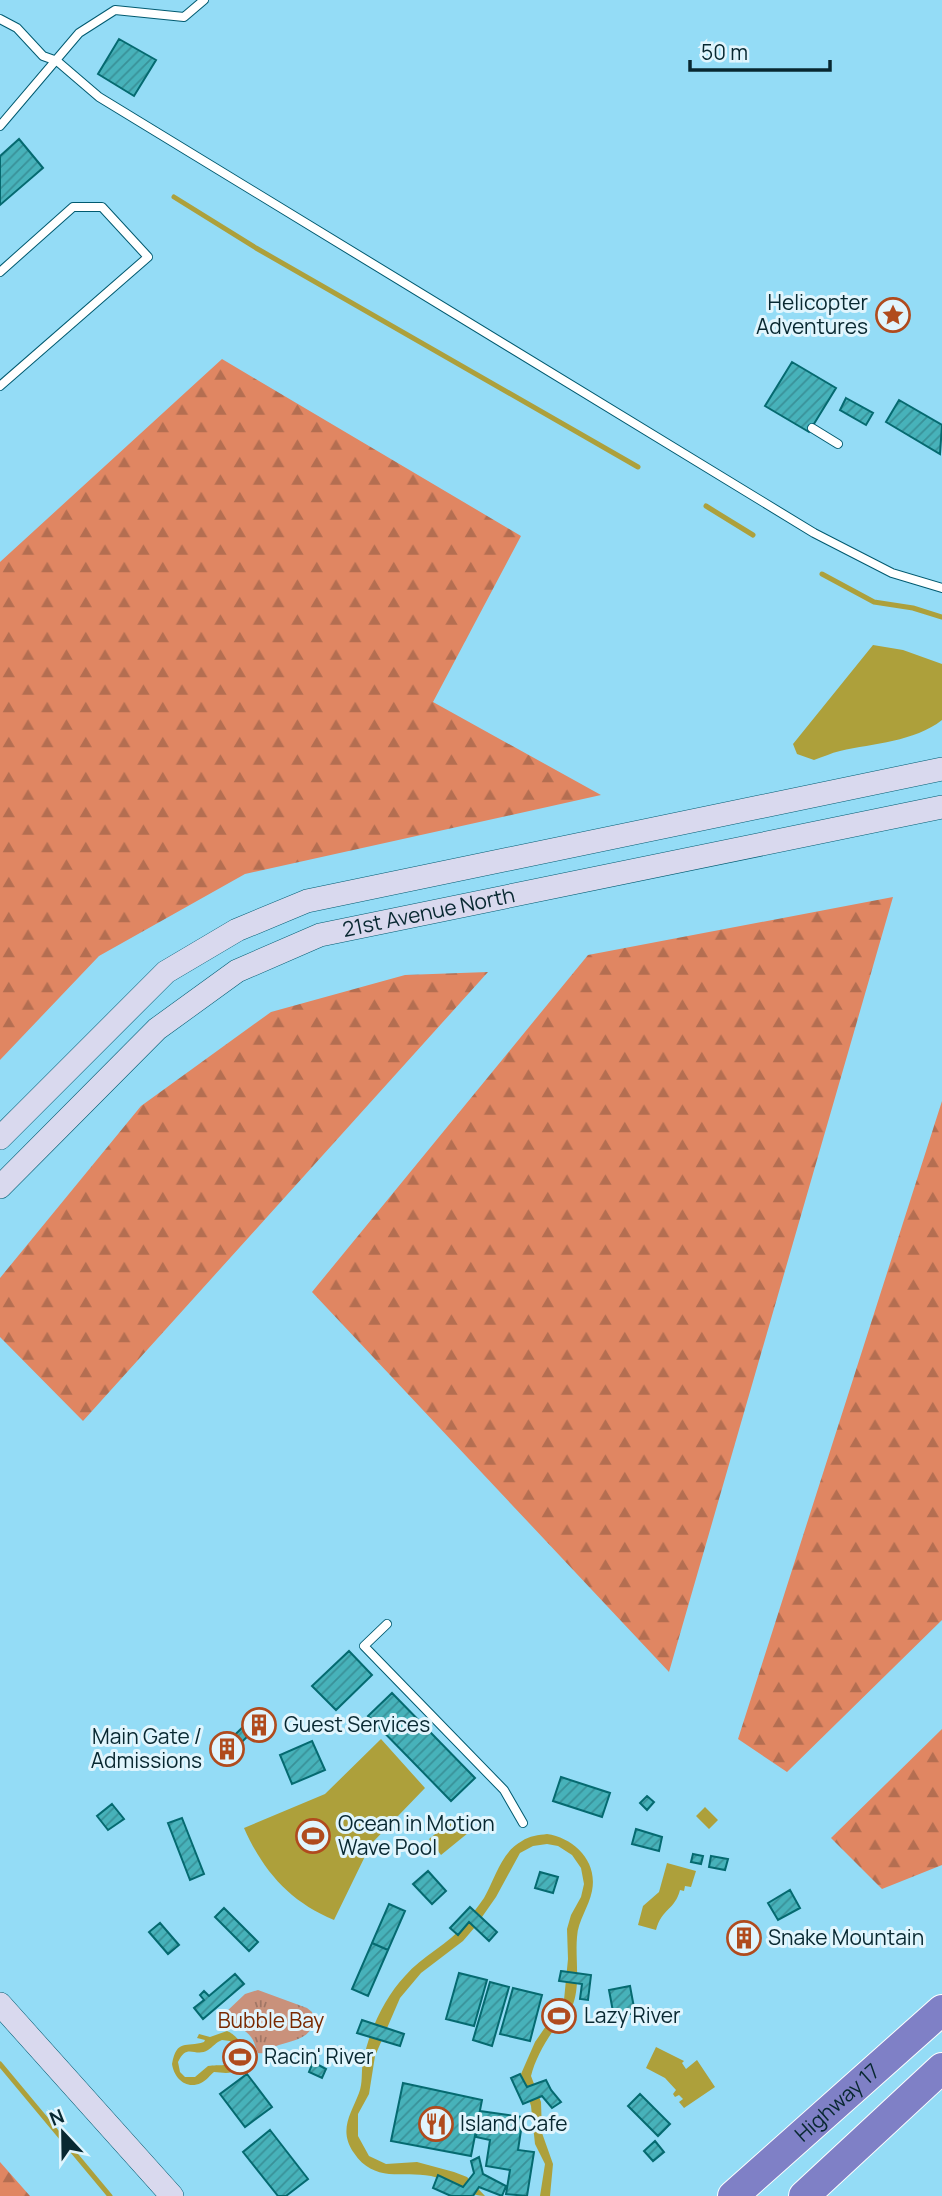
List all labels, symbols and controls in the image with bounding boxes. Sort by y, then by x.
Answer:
scale bar [690,28,830,72]
text: 50 m [701,38,748,66]
place label: Helicopter Adventures [756,288,868,340]
place icon: Helicopter Adventures [874,296,912,334]
street label: 21st Avenue North [340,880,517,943]
building icon: Guest Services [240,1706,278,1744]
place label: Guest Services [284,1710,430,1738]
place label: Main Gate / Admissions [91,1722,202,1774]
building icon: Main Gate / Admissions [208,1730,246,1768]
place label: Ocean in Motion Wave Pool [338,1809,495,1861]
sports icon: Ocean in Motion Wave Pool [294,1817,332,1855]
building icon: Snake Mountain [725,1919,763,1957]
place label: Snake Mountain [768,1923,924,1951]
sports icon: Lazy River [540,1997,578,2035]
place label: Lazy River [584,2001,681,2029]
park label: Bubble Bay [218,2006,324,2034]
sports icon: Racin' River [221,2038,259,2076]
place label: Racin' River [264,2042,374,2070]
street label: Highway 17 [788,2057,885,2147]
north arrow [28,2098,98,2168]
text: N [45,2103,68,2132]
restaurant icon: Island Cafe [417,2105,455,2143]
place label: Island Cafe [460,2109,568,2137]

